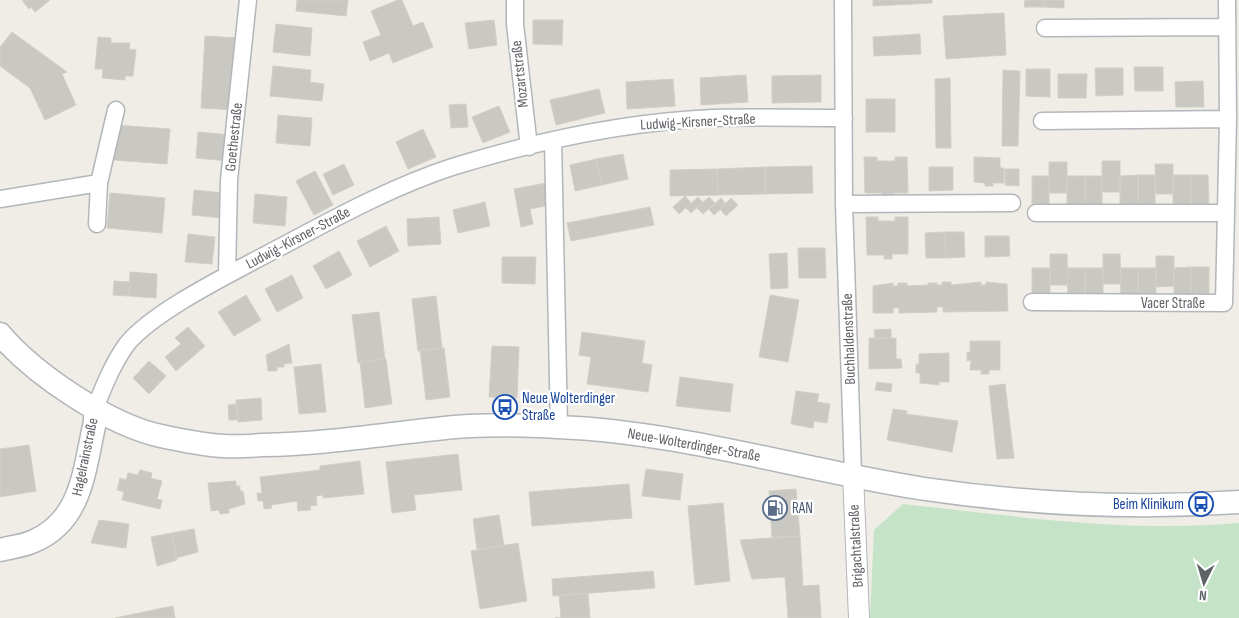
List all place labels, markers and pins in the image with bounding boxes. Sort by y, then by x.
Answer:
place label: Neue Wolterdinger Straße [522,389,616,425]
bus stop icon: Neue Wolterdinger Straße [492,394,518,420]
bus stop icon: Beim Klinikum [1188,491,1214,517]
fuel station icon: RAN [762,495,788,521]
place label: Beim Klinikum [1113,495,1184,514]
place label: RAN [792,499,813,518]

